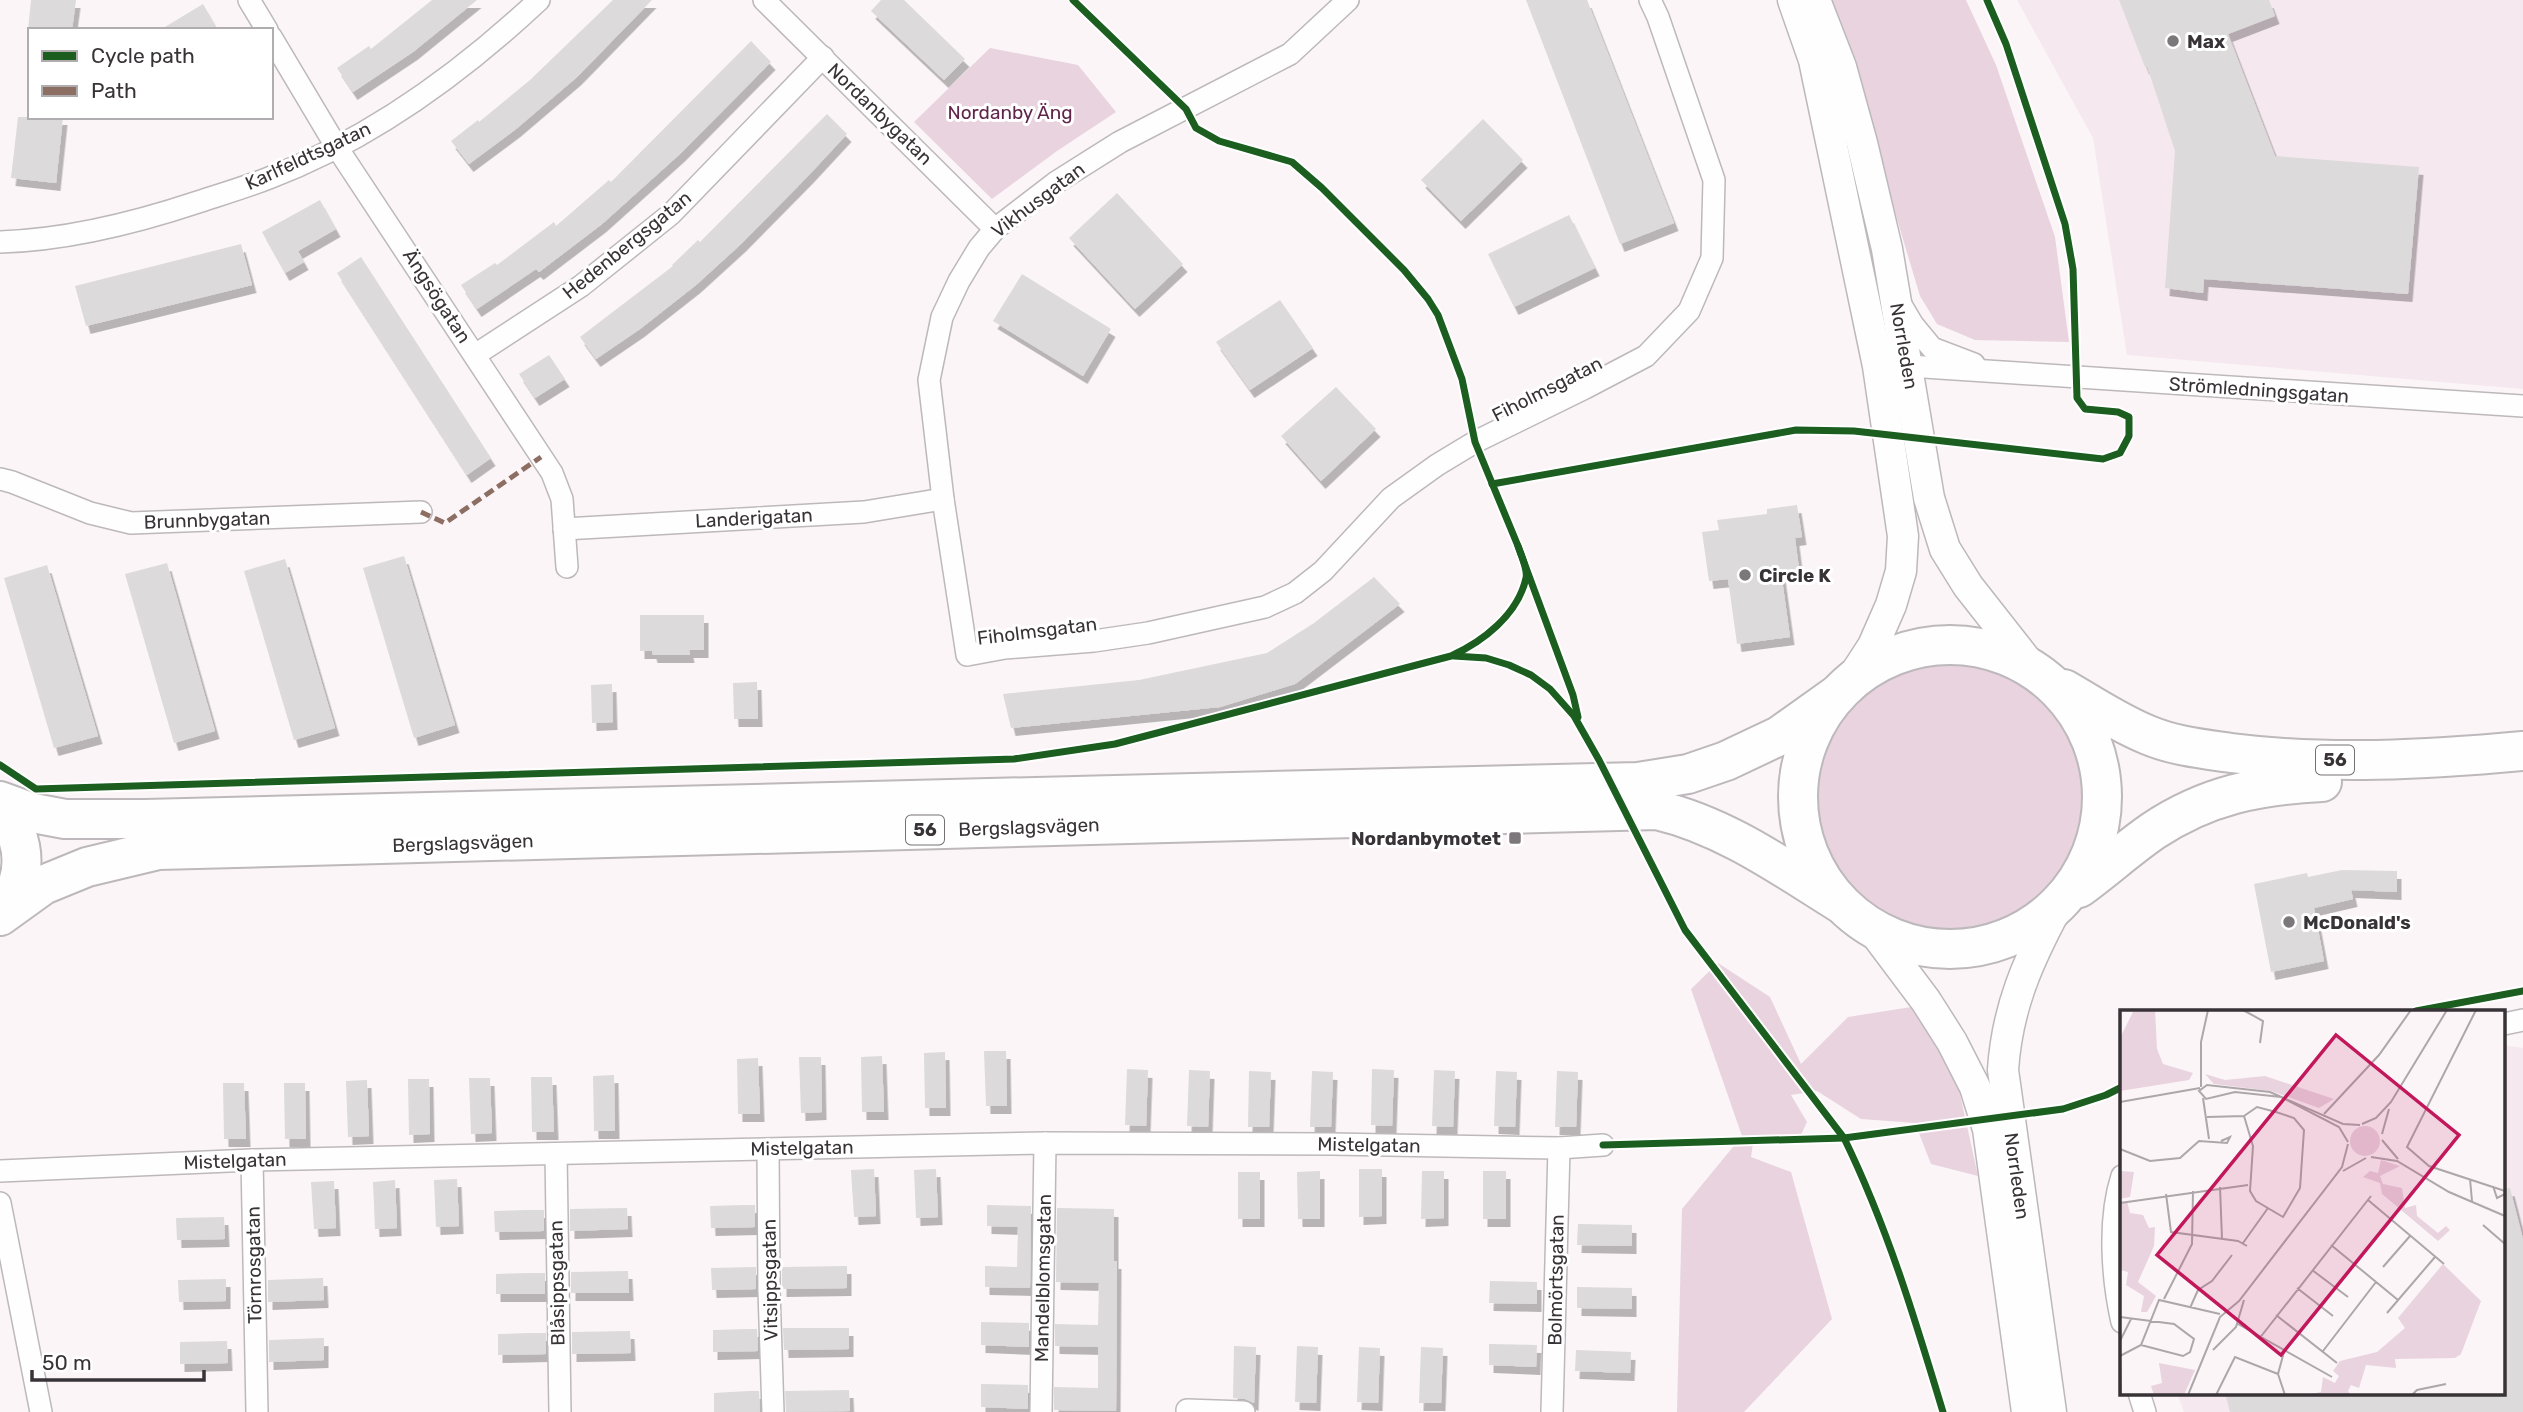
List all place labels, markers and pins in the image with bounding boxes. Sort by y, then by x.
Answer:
place label: Max [2187,30,2225,53]
marker: Max [2165,33,2181,49]
place label: Circle K [1759,564,1831,587]
marker: Circle K [1737,567,1753,583]
place label: Nordanbymotet [1351,827,1501,850]
marker: Nordanbymotet [1507,830,1523,846]
place label: McDonald's [2303,911,2411,934]
marker: McDonald's [2281,914,2297,930]

